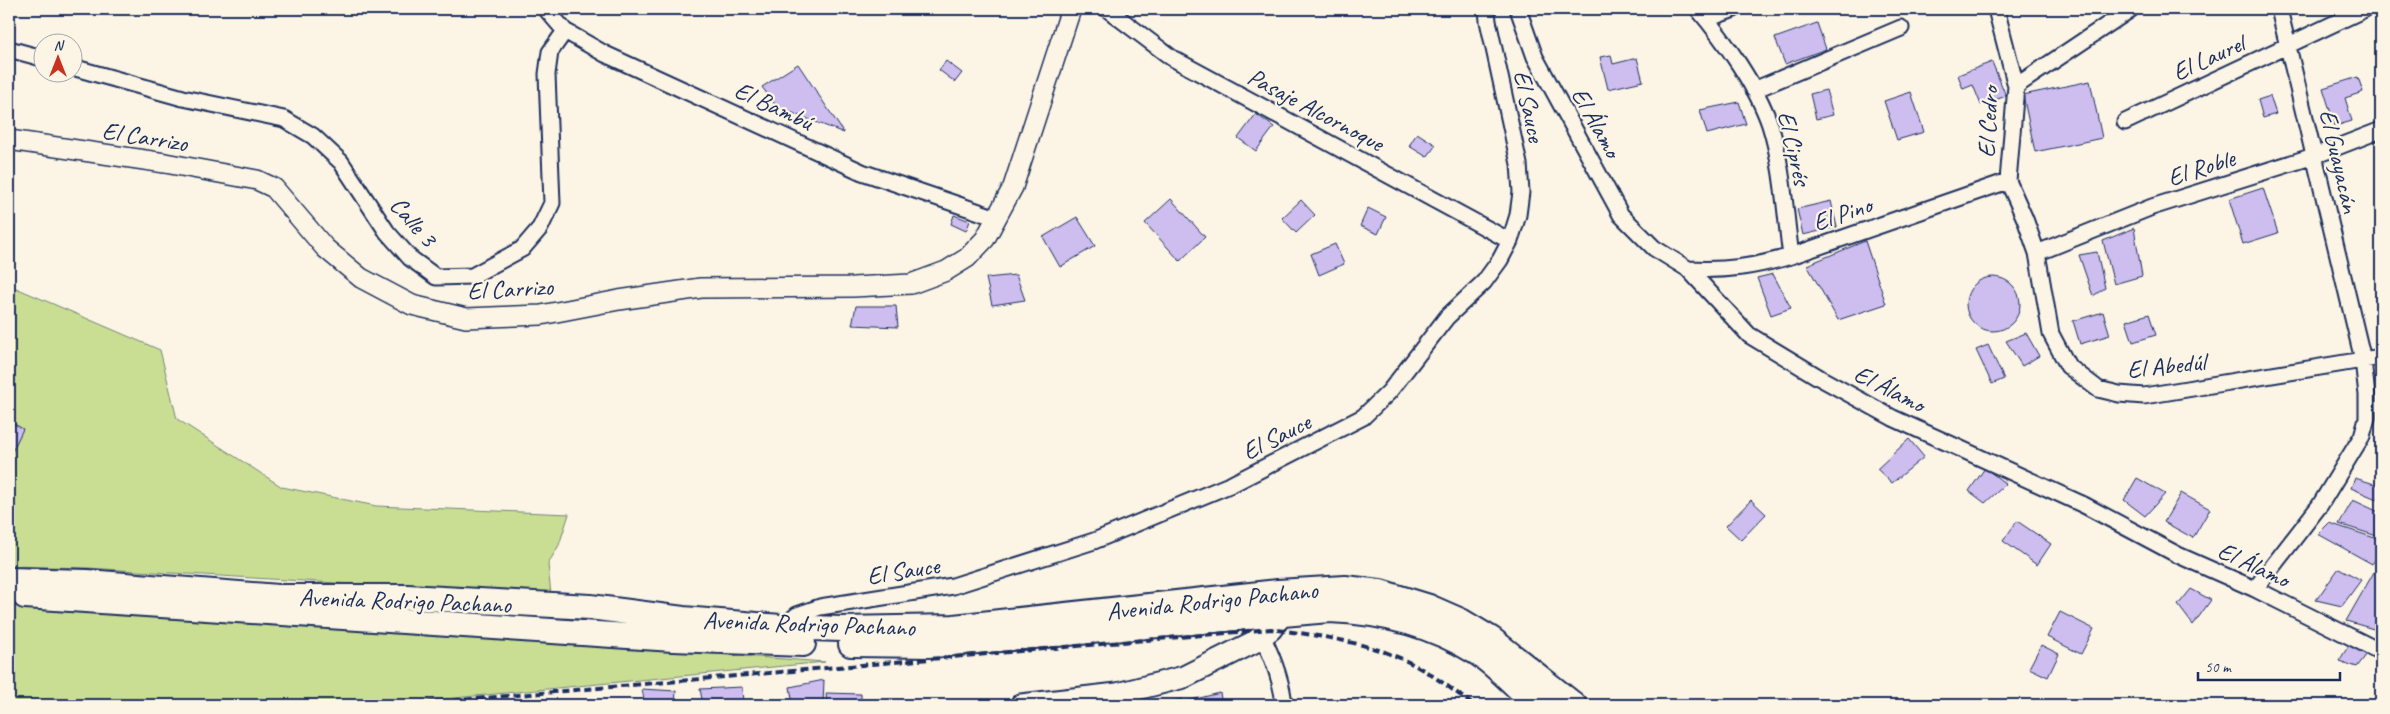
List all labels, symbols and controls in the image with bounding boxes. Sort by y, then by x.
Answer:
street label: El Laurel [2167,25,2254,88]
north arrow [32,32,82,82]
text: N [54,37,65,54]
street label: Pasaje Alcornoque [1242,61,1391,160]
street label: El Sauce [1506,67,1553,147]
street label: El Bambú [729,74,819,139]
street label: El Álamo [1564,82,1630,166]
street label: El Cedro [1970,83,2006,158]
street label: El Guayacán [2312,106,2367,217]
street label: El Ciprés [1770,108,1819,191]
street label: El Carrizo [100,114,191,160]
street label: El Roble [2164,142,2241,194]
street label: El Pino [1809,188,1879,239]
street label: Calle 3 [383,190,445,255]
street label: El Carrizo [466,271,555,307]
street label: El Abedúl [2125,345,2211,386]
street label: El Álamo [1849,358,1933,422]
street label: El Sauce [1237,405,1318,468]
street label: El Álamo [2213,534,2297,597]
street label: El Sauce [865,549,943,592]
street label: Avenida Rodrigo Pachano [1105,574,1320,628]
street label: Avenida Rodrigo Pachano [298,581,513,621]
street label: Avenida Rodrigo Pachano [702,604,917,644]
scale bar [2198,649,2340,681]
text: 50 m [2205,658,2232,677]

